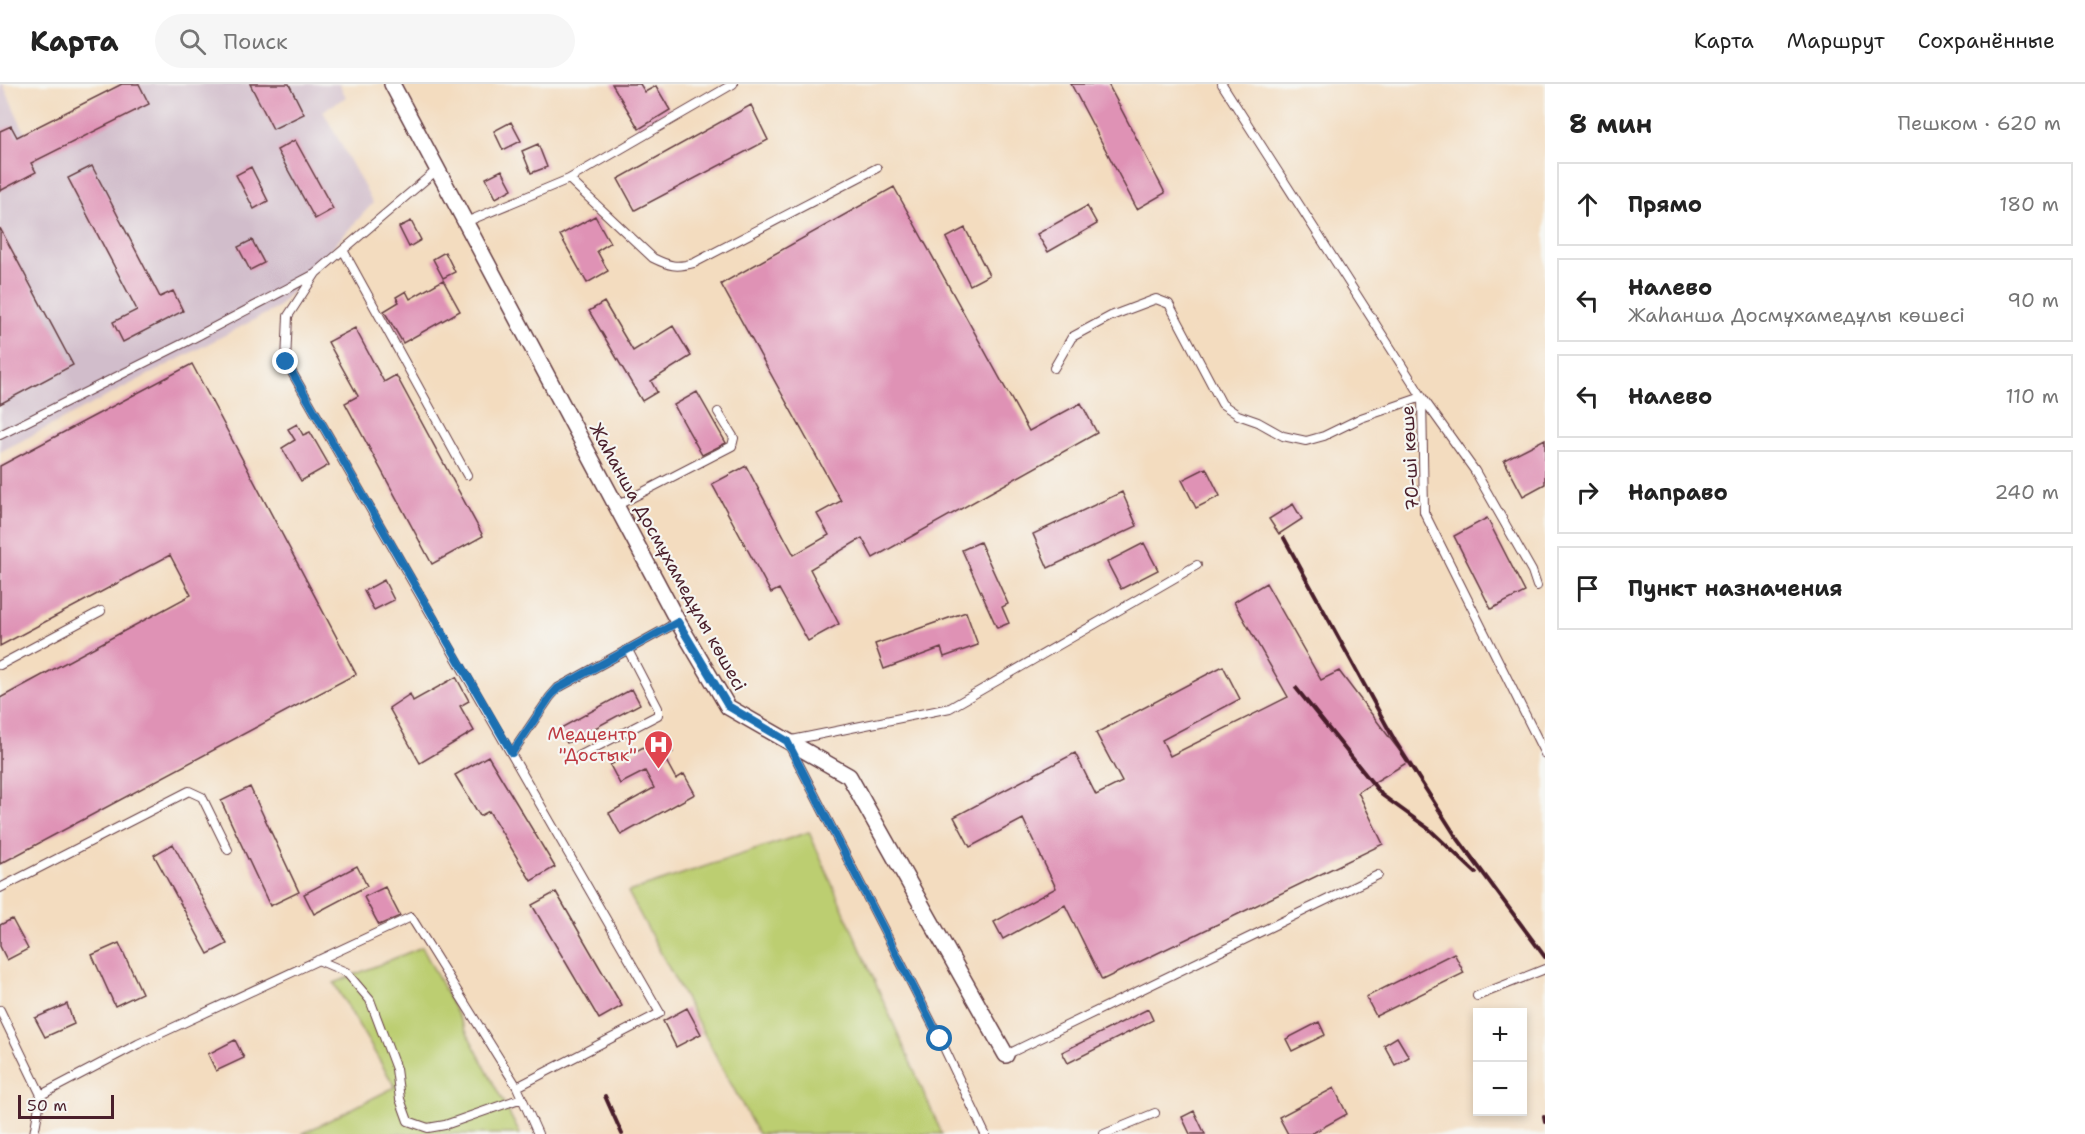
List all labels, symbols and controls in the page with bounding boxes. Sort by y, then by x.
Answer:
search box [155,14,575,68]
text: Карта [30,22,119,60]
icon: search [176,25,209,58]
text: Поиск [224,27,288,56]
text: Карта [1694,27,1754,55]
text: Маршрут [1787,27,1885,55]
text: Сохранённые [1918,27,2055,55]
text: 8 мин [1569,106,1652,141]
text: Пешком · 620 m [1898,110,2061,136]
icon: ahead [1571,188,1604,221]
text: Прямо [1628,190,1702,219]
text: 180 m [1999,191,2059,217]
text: Налево [1628,273,1712,302]
icon: left [1571,284,1604,317]
text: 90 m [2007,287,2059,313]
text: Жаһанша Досмұхамедұлы көшесі [1628,302,1965,328]
route end [272,348,298,374]
icon: left [1571,380,1604,413]
text: Налево [1628,382,1712,411]
text: 110 m [2005,383,2059,409]
street label: 70-ші көше [1395,405,1425,511]
street label: Жаһанша Досмұхамедұлы көшесі [584,419,752,695]
icon: right [1571,476,1604,509]
text: Направо [1628,478,1728,507]
text: 240 m [1994,479,2059,505]
icon: arrive [1571,572,1604,605]
text: Пункт назначения [1628,574,1842,603]
place label: Медцентр "Достык" [547,722,637,767]
hospital icon: Медцентр "Достык" [642,728,674,770]
map controls [1473,1008,1527,1116]
button: + [1473,1008,1527,1062]
route start [926,1025,952,1051]
button: − [1473,1062,1527,1116]
scale bar [18,1092,114,1120]
text: 50 m [27,1095,67,1116]

